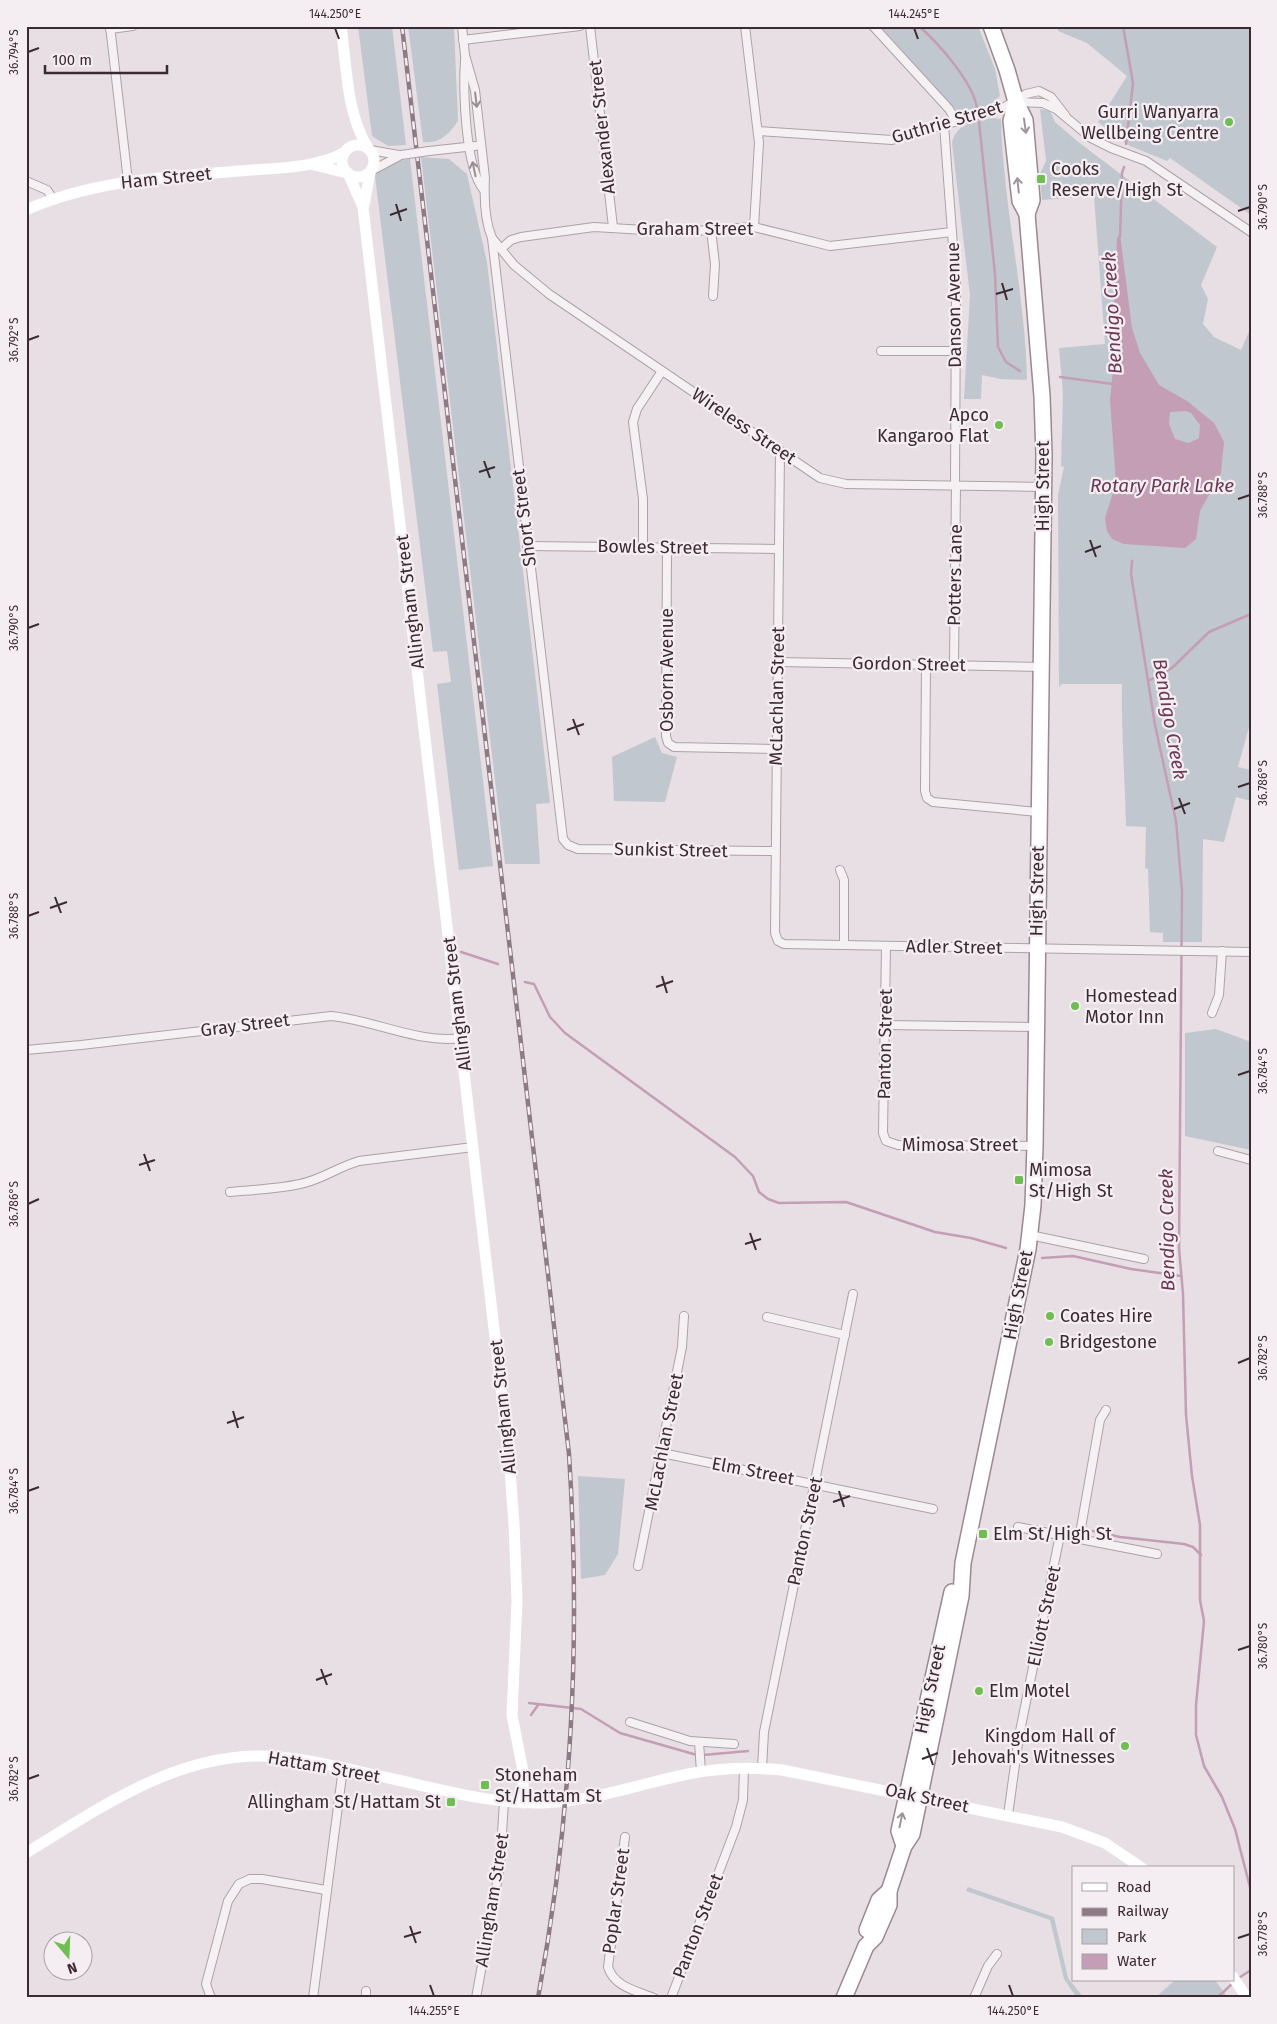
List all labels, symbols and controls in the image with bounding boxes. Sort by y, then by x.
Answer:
text: 144.250°E [309,7,361,21]
text: 144.245°E [888,7,940,21]
text: 36.794°S [7,29,21,75]
scale bar [45,42,168,74]
text: 100 m [52,51,92,69]
street label: Alexander Street [584,58,620,195]
one-way arrow [471,91,481,107]
street label: Guthrie Street [889,96,1005,148]
place label: Gurri Wanyarra Wellbeing Centre [1081,101,1219,144]
marker: Gurri Wanyarra Wellbeing Centre [1223,116,1235,128]
one-way arrow [1021,118,1031,134]
place label: Cooks Reserve/High St [1051,158,1183,201]
one-way arrow [469,161,479,177]
street label: Ham Street [120,162,213,194]
marker: Cooks Reserve/High St [1035,173,1047,185]
one-way arrow [1014,177,1023,193]
text: 36.790°S [1256,183,1270,230]
street label: Graham Street [637,218,754,240]
street label: Danson Avenue [942,242,966,368]
water label: Bendigo Creek [1097,251,1127,375]
text: 36.792°S [7,317,21,363]
street label: Wireless Street [688,383,801,469]
place label: Apco Kangaroo Flat [877,404,989,447]
marker: Apco Kangaroo Flat [993,419,1005,431]
street label: High Street [1032,440,1054,531]
street label: Short Street [507,468,541,568]
text: 36.788°S [1256,471,1270,518]
water label: Rotary Park Lake [1090,474,1234,497]
street label: Potters Lane [943,524,967,626]
street label: Allingham Street [391,533,429,670]
street label: Bowles Street [597,535,709,559]
text: 36.790°S [7,604,21,651]
street label: Osborn Avenue [656,608,678,732]
street label: McLachlan Street [765,626,789,766]
street label: Gordon Street [852,652,967,676]
water label: Bendigo Creek [1148,657,1192,781]
text: 36.786°S [1256,760,1270,806]
street label: Sunkist Street [614,838,728,862]
street label: High Street [1025,845,1049,937]
text: 36.788°S [7,892,21,939]
street label: Allingham Street [438,935,476,1072]
street label: Adler Street [906,935,1003,959]
place label: Homestead Motor Inn [1085,985,1178,1028]
street label: Panton Street [873,988,897,1100]
marker: Homestead Motor Inn [1069,1000,1081,1012]
street label: Gray Street [199,1009,291,1041]
text: 36.784°S [1256,1047,1270,1094]
street label: Mimosa Street [902,1134,1019,1156]
place label: Mimosa St/High St [1029,1159,1113,1202]
water label: Bendigo Creek [1154,1169,1180,1291]
marker: Mimosa St/High St [1013,1174,1025,1186]
text: 36.786°S [7,1181,21,1227]
street label: High Street [999,1248,1038,1342]
place label: Coates Hire [1060,1305,1153,1327]
marker: Coates Hire [1044,1310,1056,1322]
place label: Bridgestone [1059,1331,1157,1353]
text: 36.782°S [1256,1335,1270,1381]
marker: Bridgestone [1043,1336,1055,1348]
street label: Allingham Street [485,1338,521,1475]
street label: McLachlan Street [640,1371,688,1513]
street label: Elm Street [710,1452,797,1490]
text: 36.784°S [7,1467,21,1514]
street label: Panton Street [783,1474,827,1587]
place label: Elm St/High St [993,1523,1112,1545]
marker: Elm St/High St [977,1528,989,1540]
street label: Elliott Street [1023,1563,1065,1668]
text: 36.780°S [1256,1622,1270,1669]
street label: High Street [910,1642,950,1736]
place label: Elm Motel [989,1680,1070,1702]
marker: Elm Motel [973,1685,985,1697]
place label: Kingdom Hall of Jehovah's Witnesses [951,1725,1117,1768]
marker: Kingdom Hall of Jehovah's Witnesses [1119,1740,1131,1752]
street label: Hattam Street [266,1746,382,1788]
text: 36.782°S [7,1756,21,1802]
place label: Stoneham St/Hattam St [495,1764,602,1807]
street label: Oak Street [883,1778,971,1818]
marker: Stoneham St/Hattam St [479,1779,491,1791]
place label: Allingham St/Hattam St [248,1791,441,1813]
marker: Allingham St/Hattam St [445,1796,457,1808]
one-way arrow [897,1812,907,1828]
street label: Allingham Street [471,1831,514,1968]
street label: Poplar Street [598,1846,634,1955]
legend [1072,1866,1234,1982]
street label: Panton Street [668,1870,728,1982]
text: Road [1117,1878,1152,1896]
text: Railway [1117,1902,1169,1920]
text: 36.778°S [1256,1911,1270,1957]
text: Park [1117,1928,1147,1946]
north arrow [42,1932,92,1982]
text: Water [1117,1952,1156,1970]
text: N [65,1958,79,1977]
text: 144.255°E [408,2004,460,2018]
text: 144.250°E [987,2004,1039,2018]

